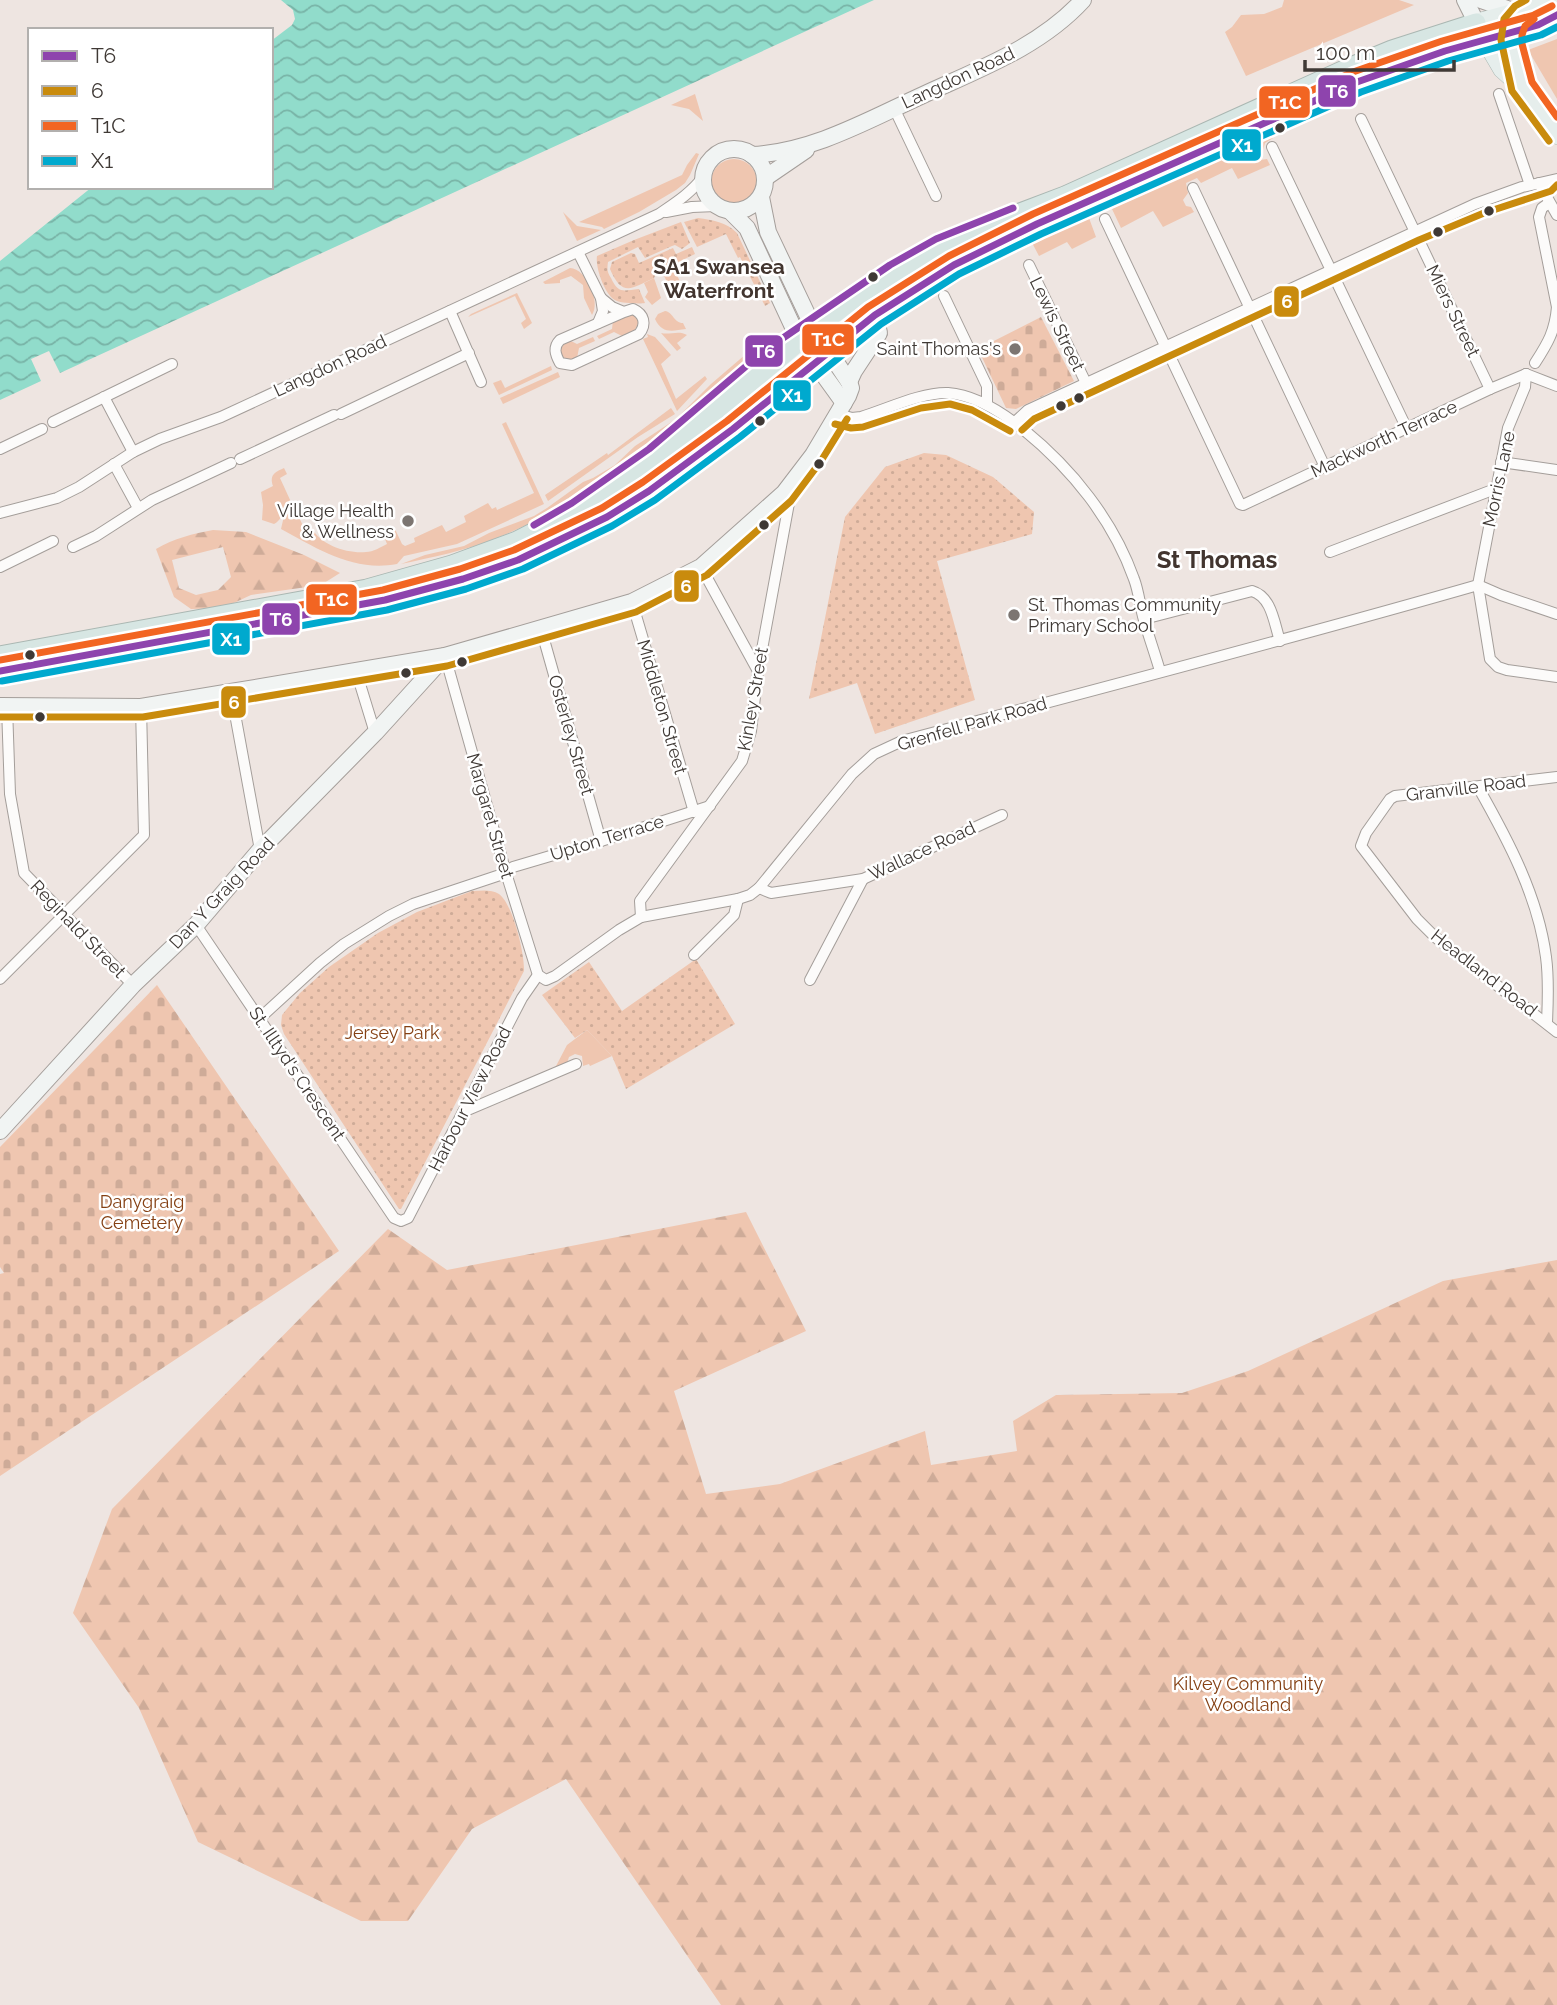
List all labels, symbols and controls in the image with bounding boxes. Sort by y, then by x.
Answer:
legend [28,28,273,189]
scale bar [1305,28,1454,72]
text: 100 m [1316,40,1375,65]
street label: Langdon Road [898,42,1018,113]
text: T6 [91,43,116,68]
line badge: T6 [1317,74,1357,108]
text: 6 [91,78,104,103]
text: T6 [1325,80,1349,102]
line badge: T1C [1258,85,1311,119]
text: T1C [1268,91,1302,113]
text: T1C [91,113,126,138]
unlabelled marker [1273,121,1287,135]
line badge: X1 [1221,128,1262,162]
text: X1 [1230,134,1253,156]
text: X1 [91,148,113,173]
unlabelled marker [1482,204,1496,218]
unlabelled marker [1431,225,1445,239]
district label: SA1 Swansea Waterfront [653,254,785,303]
street label: Miers Street [1422,261,1485,360]
unlabelled marker [866,270,880,284]
street label: Lewis Street [1026,273,1089,374]
line badge: 6 [1273,285,1300,318]
text: 6 [1281,290,1293,312]
line badge: T1C [801,323,855,356]
text: T1C [811,328,845,350]
street label: Langdon Road [270,330,390,401]
line badge: T6 [744,334,784,368]
place label: Saint Thomas's [877,338,1001,359]
text: T6 [752,340,776,362]
marker: Saint Thomas's [1007,341,1023,357]
line badge: X1 [772,379,812,412]
text: X1 [780,384,803,406]
unlabelled marker [1072,391,1086,405]
street label: Mackworth Terrace [1307,395,1461,482]
unlabelled marker [1054,399,1068,413]
unlabelled marker [753,414,767,428]
street label: Morris Lane [1478,429,1519,529]
unlabelled marker [812,457,826,471]
place label: Village Health & Wellness [277,500,394,542]
marker: Village Health & Wellness [400,513,416,529]
unlabelled marker [757,518,771,532]
district label: St Thomas [1157,545,1277,574]
line badge: 6 [673,569,700,603]
text: 6 [680,575,692,597]
line badge: T1C [305,583,358,616]
text: T1C [315,588,349,610]
place label: St. Thomas Community Primary School [1028,594,1221,636]
line badge: T6 [261,602,301,636]
marker: St. Thomas Community Primary School [1006,607,1022,623]
text: T6 [269,608,293,630]
line badge: X1 [211,622,251,656]
text: X1 [219,628,242,650]
street label: Middleton Street [633,637,692,777]
street label: Kinley Street [733,645,772,752]
unlabelled marker [23,648,37,662]
unlabelled marker [455,655,469,669]
unlabelled marker [399,666,413,680]
street label: Osterley Street [544,672,599,797]
line badge: 6 [220,685,247,719]
text: 6 [228,691,240,713]
street label: Grenfell Park Road [895,692,1049,755]
unlabelled marker [33,710,47,724]
street label: Margaret Street [463,751,518,881]
street label: Granville Road [1405,770,1527,805]
street label: Upton Terrace [547,810,667,865]
street label: Wallace Road [865,817,979,884]
street label: Dan Y Graig Road [165,833,279,953]
street label: Reginald Street [26,875,130,982]
street label: Headland Road [1427,925,1542,1021]
street label: St. Illtyd's Crescent [245,1003,350,1145]
park label: Jersey Park [344,1022,440,1043]
street label: Harbour View Road [424,1023,515,1175]
park label: Danygraig Cemetery [100,1191,184,1233]
park label: Kilvey Community Woodland [1173,1673,1324,1715]

